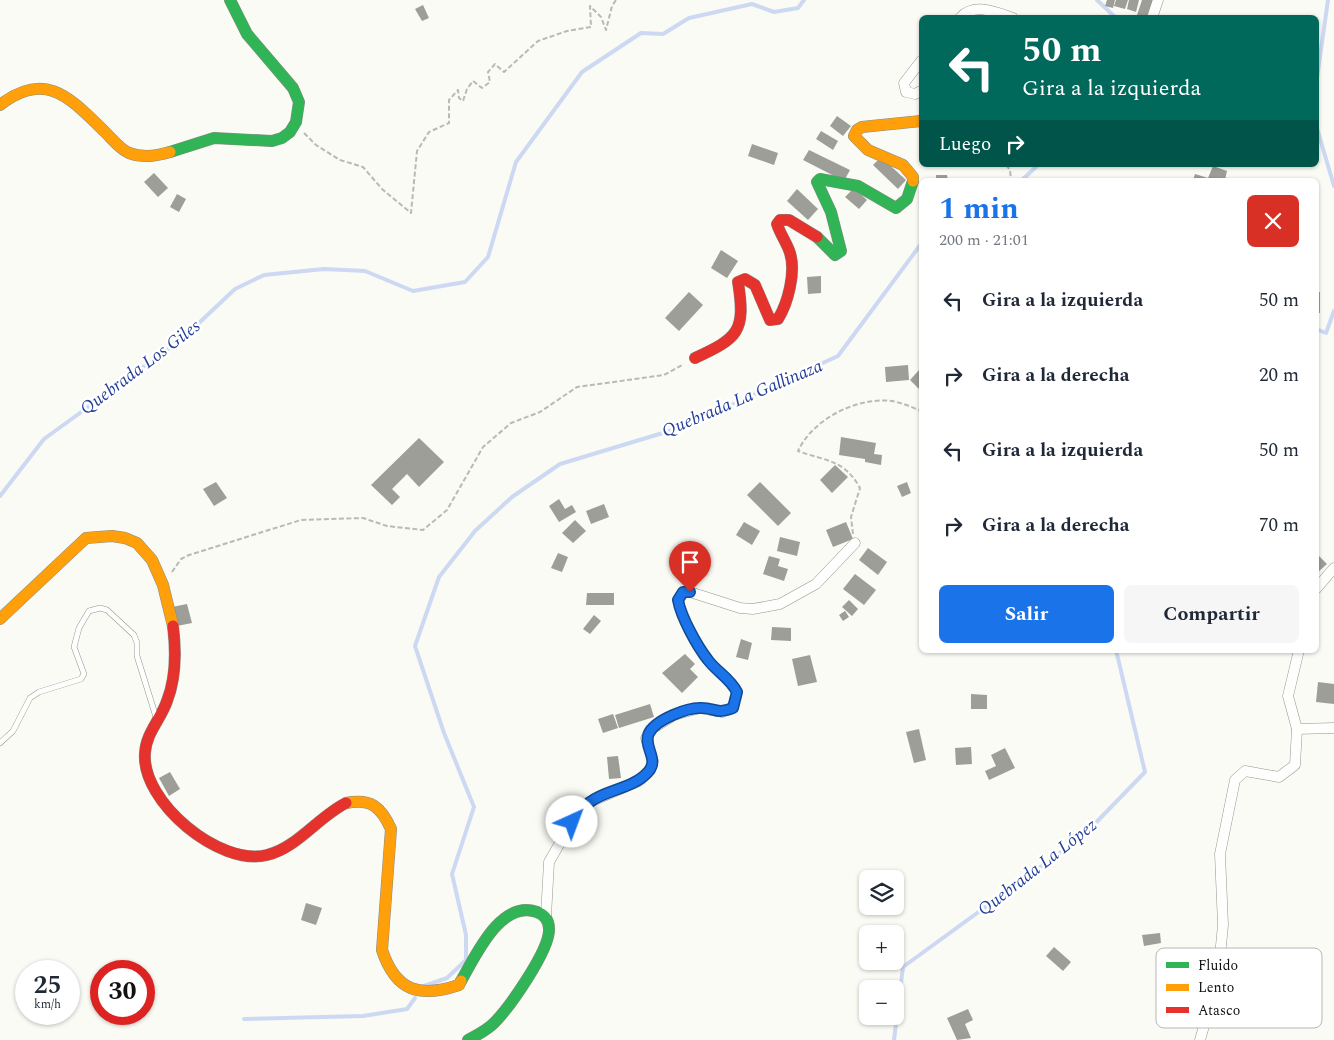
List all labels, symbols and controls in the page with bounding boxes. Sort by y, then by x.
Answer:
text: 50 m [1022,24,1102,77]
icon: left [939,35,1004,100]
text: Gira a la izquierda [1022,72,1201,105]
text: Luego [939,130,991,159]
icon: right [1001,130,1029,158]
text: 1 min [939,186,1019,232]
button: close [1247,195,1299,247]
text: 200 m · 21:01 [939,228,1029,252]
text: Gira a la izquierda [982,286,1143,315]
text: 50 m [1259,286,1299,315]
icon: left [939,287,967,315]
water label: Quebrada Los Giles [74,313,207,422]
water label: Quebrada La Gallinaza [658,352,827,445]
text: Gira a la derecha [982,361,1129,390]
text: 20 m [1259,361,1299,390]
icon: right [939,362,967,390]
text: Gira a la izquierda [982,436,1143,465]
text: 50 m [1259,436,1299,465]
icon: left [939,437,967,465]
text: Gira a la derecha [982,511,1129,540]
text: 70 m [1259,511,1299,540]
icon: right [939,512,967,540]
pin [669,541,711,592]
icon: arrive [676,548,704,576]
button: Salir [939,585,1114,643]
button: Compartir [1124,585,1299,643]
position arrow [545,795,597,847]
water label: Quebrada La López [972,812,1103,923]
map controls [859,870,904,1025]
button: layers [859,870,904,915]
button: + [859,925,904,970]
legend [1156,948,1322,1028]
text: Fluido [1198,955,1238,976]
speed limit sign: 30 [90,960,155,1025]
text: 25 [33,967,62,1005]
text: Lento [1198,977,1234,998]
button: − [859,980,904,1025]
text: km/h [34,995,61,1014]
text: Atasco [1198,1000,1240,1021]

